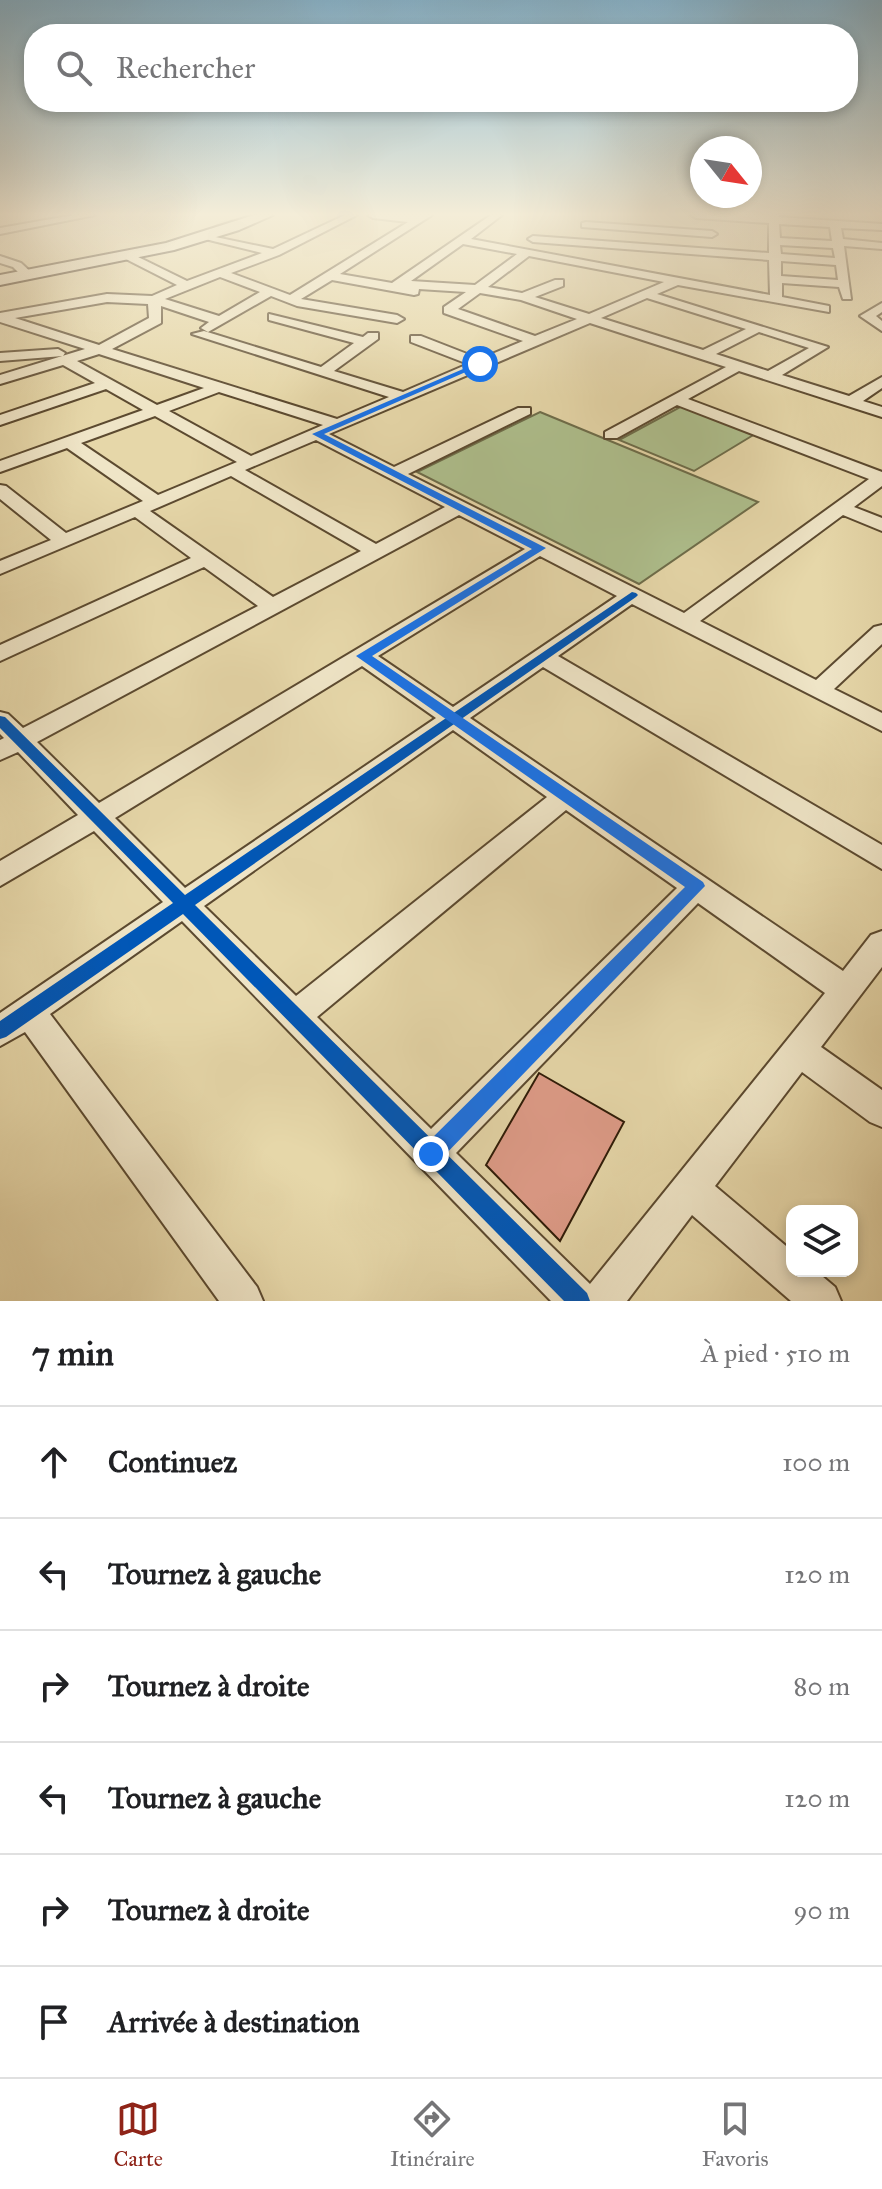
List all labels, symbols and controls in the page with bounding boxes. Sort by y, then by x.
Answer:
search box [24,24,858,112]
icon: search [52,46,96,90]
text: Rechercher [116,50,255,86]
north arrow [690,136,762,208]
route start [462,346,498,382]
route end [413,1136,449,1172]
map controls [786,1205,858,1277]
button: layers [786,1205,858,1277]
text: 7 min [32,1333,114,1374]
text: À pied · 510 m [701,1337,850,1369]
icon: ahead [32,1440,76,1484]
text: Continuez [108,1444,237,1480]
text: 100 m [782,1446,850,1478]
icon: left [32,1552,76,1596]
text: Tournez à gauche [108,1556,321,1592]
text: 120 m [784,1558,850,1590]
icon: right [32,1664,76,1708]
text: Tournez à droite [108,1668,310,1704]
text: 80 m [794,1670,850,1702]
icon: left [32,1776,76,1820]
text: Tournez à gauche [108,1780,321,1816]
text: 120 m [784,1782,850,1814]
icon: right [32,1888,76,1932]
text: Tournez à droite [108,1892,310,1928]
text: 90 m [793,1894,850,1926]
icon: arrive [32,2000,76,2044]
text: Arrivée à destination [108,2004,360,2040]
tab: Carte [113,2097,163,2172]
tab: Itinéraire [390,2097,475,2172]
tab: Favoris [702,2097,769,2172]

